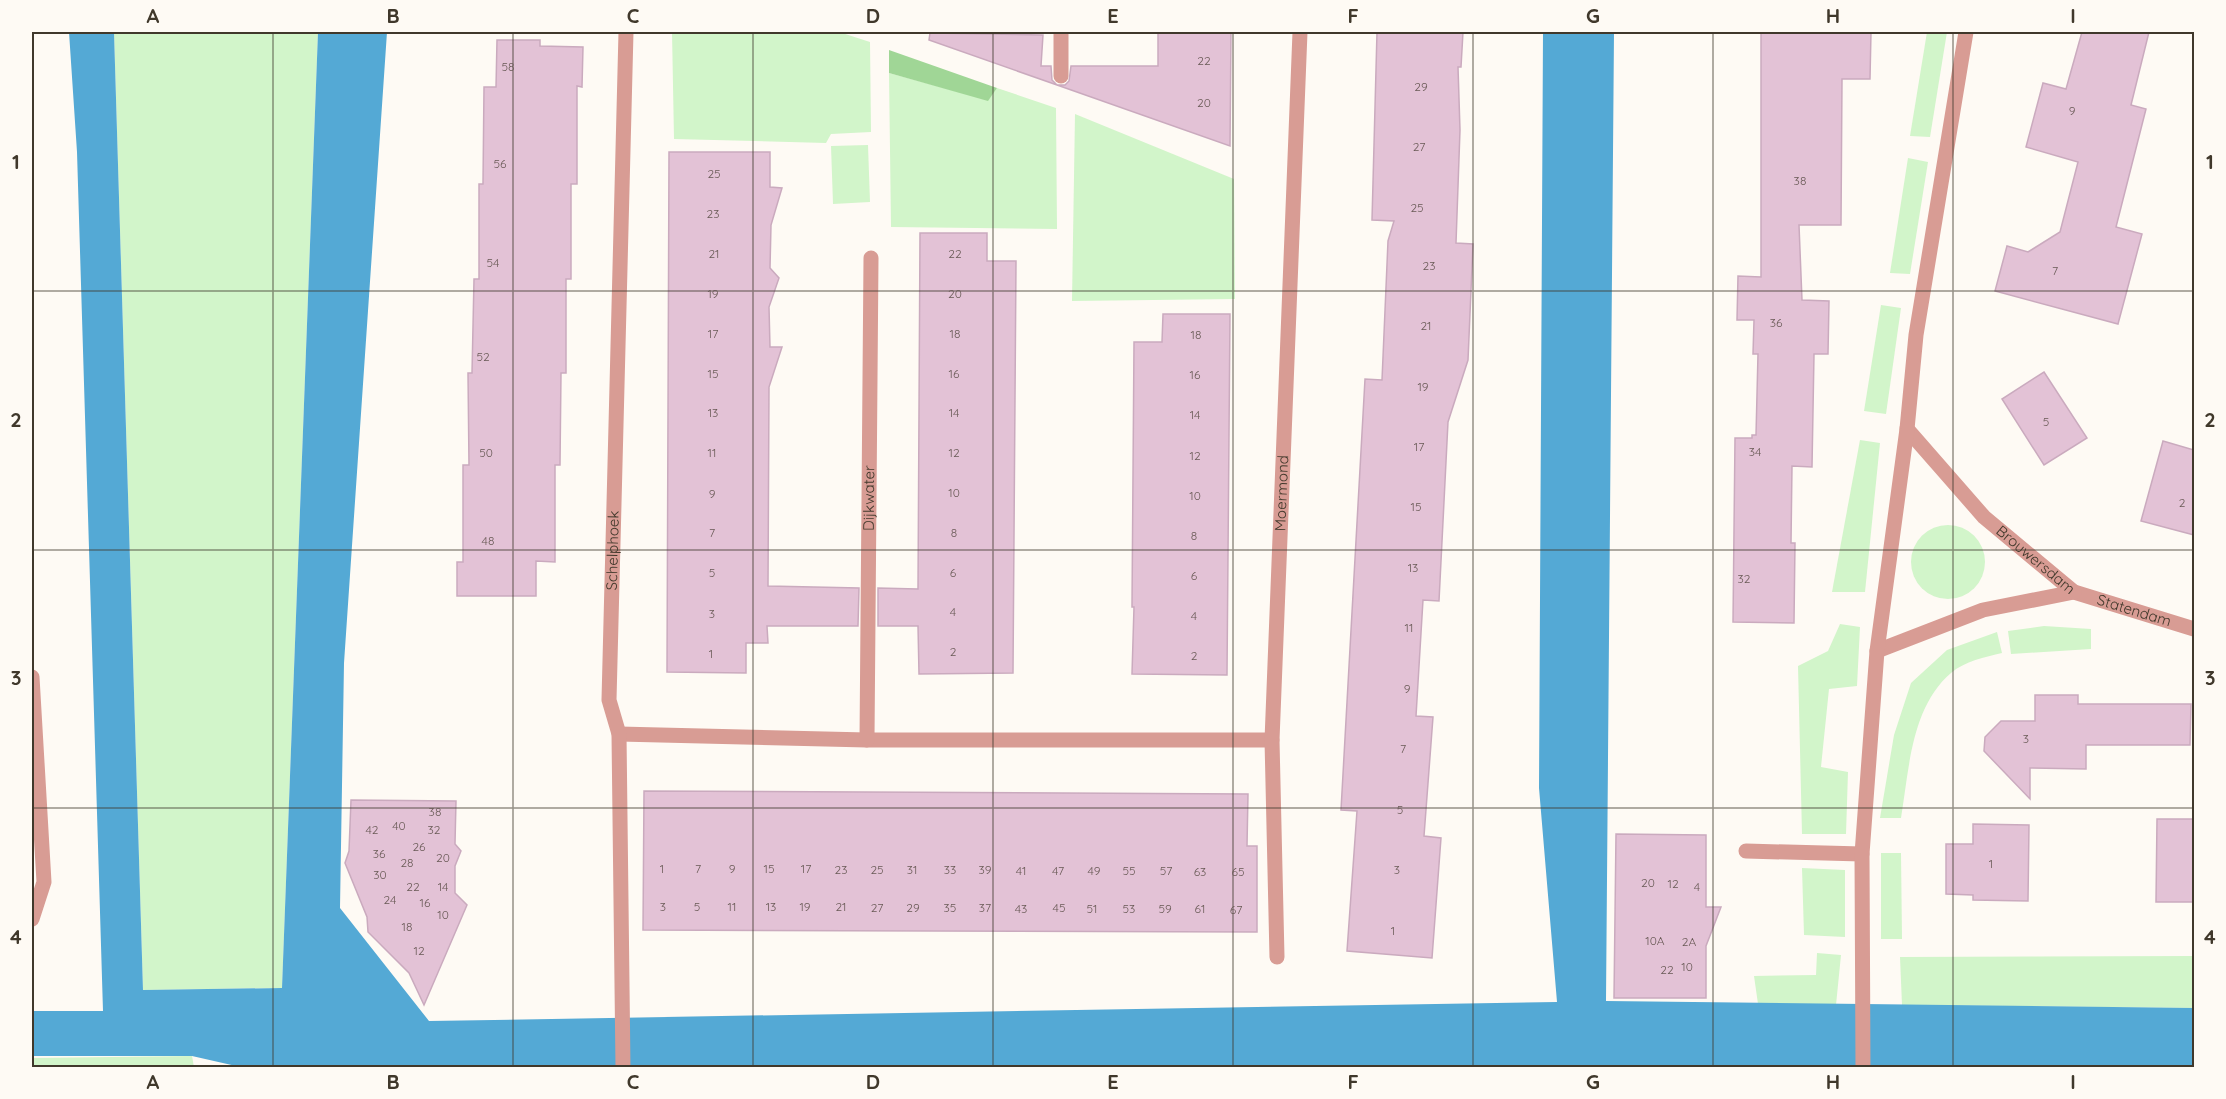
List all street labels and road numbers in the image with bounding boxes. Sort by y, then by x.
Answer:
street label: Moermond [1270,455,1292,532]
street label: Dijkwater [859,465,878,531]
street label: Schelphoek [602,510,623,591]
street label: Brouwersdam [1992,521,2079,598]
street label: Statendam [2095,590,2174,630]

